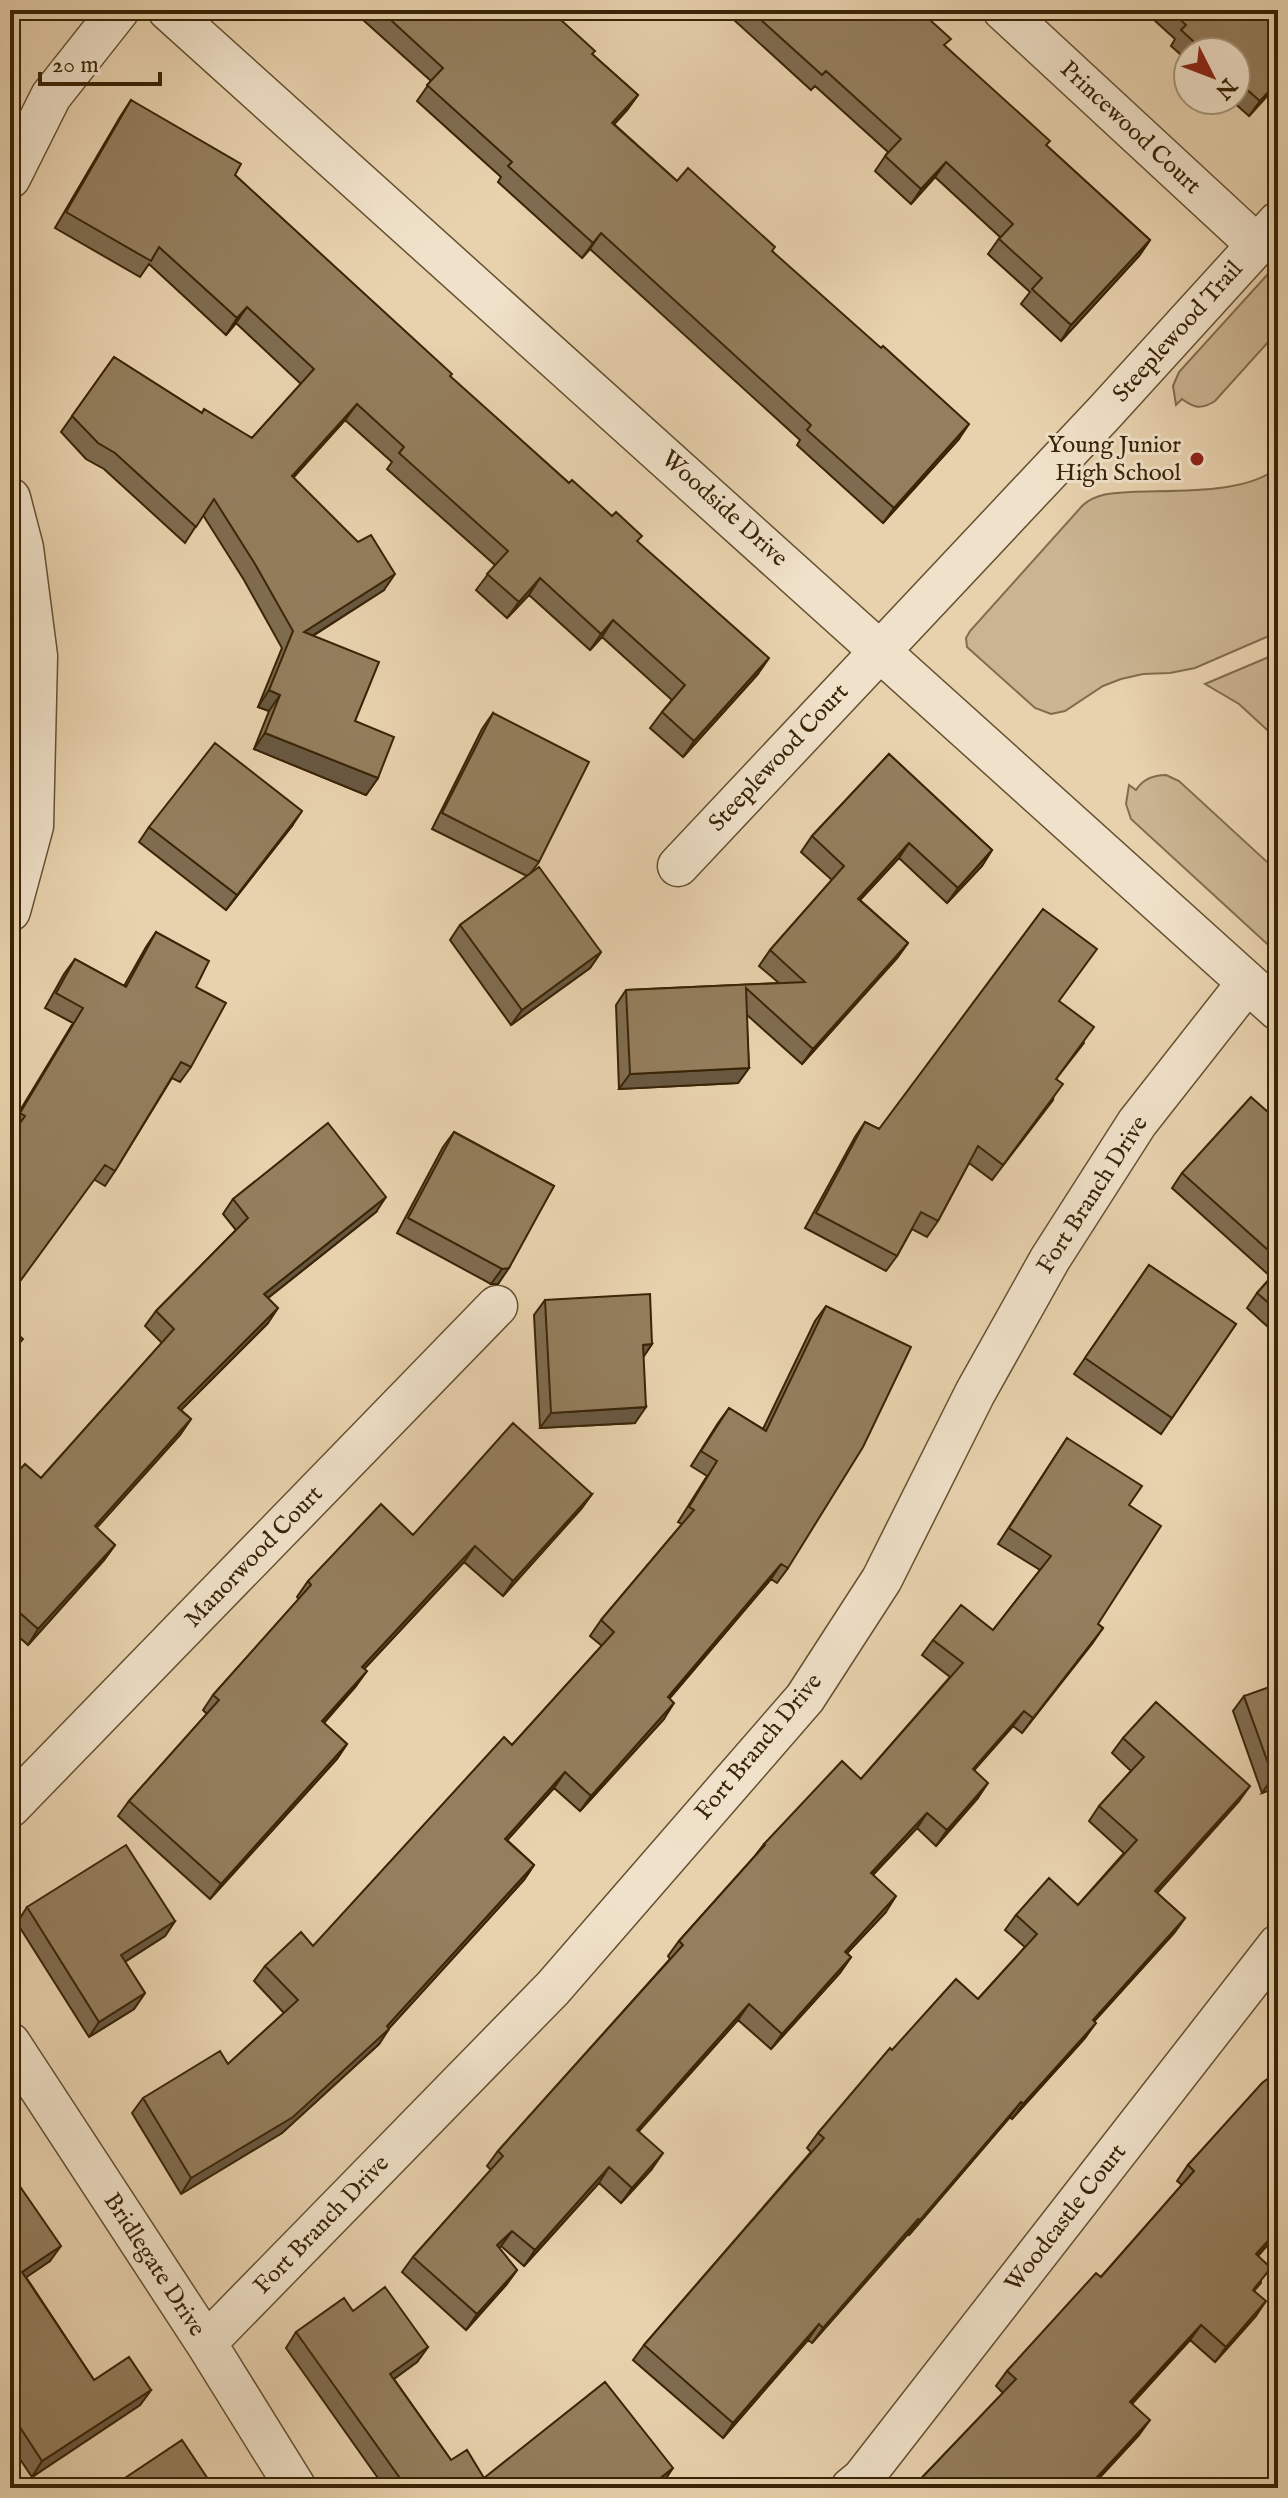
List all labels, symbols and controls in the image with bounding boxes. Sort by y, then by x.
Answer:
scale bar [40,36,160,86]
north arrow [1172,36,1252,116]
text: 20 m [52,50,99,81]
street label: Princewood Court [1053,55,1207,201]
text: N [1209,71,1243,104]
street label: Steeplewood Trail [1106,254,1250,409]
place label: Young Junior High School [1047,430,1181,489]
street label: Woodside Drive [654,444,794,574]
marker: Young Junior High School [1188,450,1206,468]
street label: Steeplewood Court [702,677,856,839]
street label: Fort Branch Drive [1030,1110,1156,1280]
street label: Manorwood Court [178,1479,330,1635]
street label: Fort Branch Drive [689,1667,829,1827]
street label: Woodcastle Court [998,2138,1134,2298]
street label: Fort Branch Drive [248,2149,396,2301]
street label: Bridlegate Drive [96,2187,212,2343]

